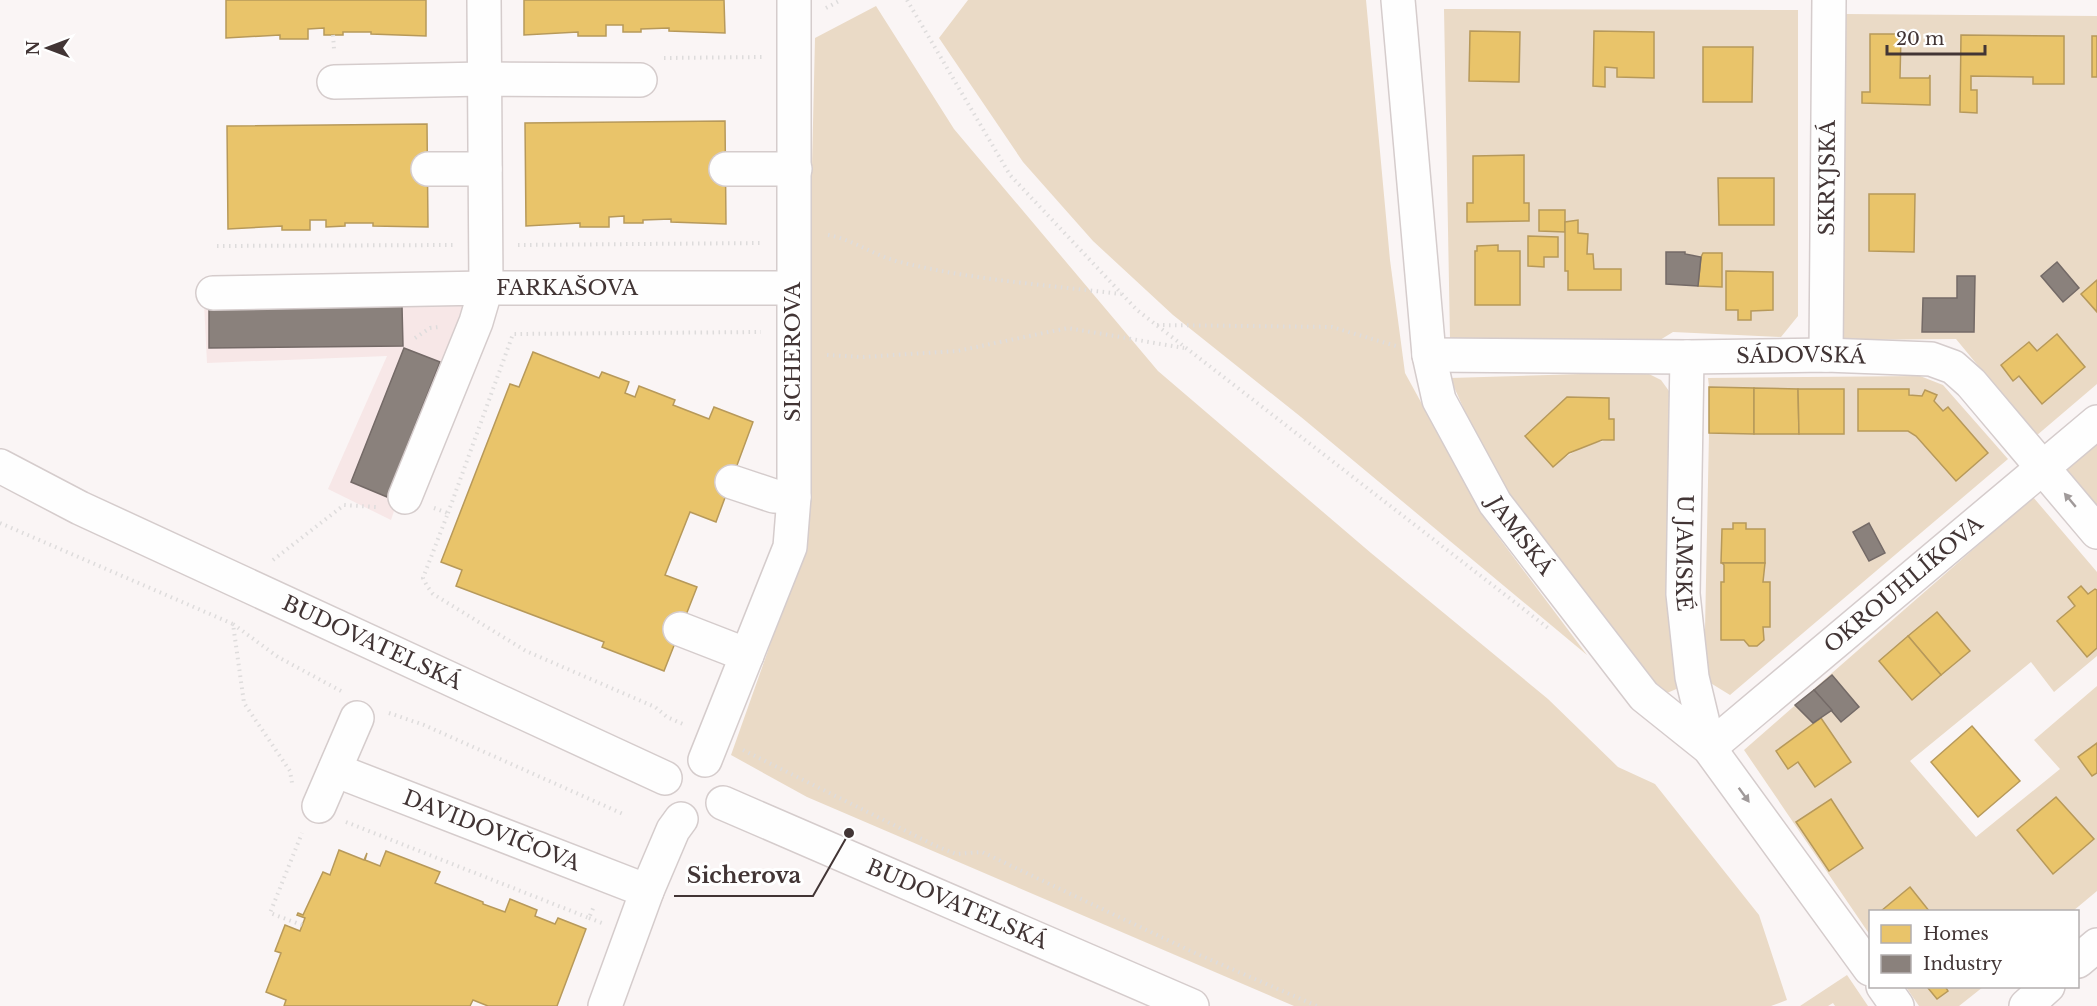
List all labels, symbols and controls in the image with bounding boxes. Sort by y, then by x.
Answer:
north arrow [18,18,78,78]
scale bar [1887,18,1984,56]
text: 20 m [1896,28,1944,50]
text: N [23,40,43,56]
street label: SKRYJSKÁ [1814,119,1841,236]
street label: FARKAŠOVA [496,275,639,301]
street label: SICHEROVA [780,281,806,422]
street label: SÁDOVSKÁ [1736,342,1867,370]
street label: JAMSKÁ [1480,489,1560,581]
one-way arrow [2064,493,2077,508]
street label: U JAMSKÉ [1670,495,1698,613]
street label: OKROUHLÍKOVA [1819,510,1989,659]
street label: BUDOVATELSKÁ [278,590,467,696]
street label: DAVIDOVIČOVA [399,785,585,877]
one-way arrow [1737,788,1749,803]
street label: BUDOVATELSKÁ [862,854,1052,955]
callout: Sicherova [674,856,813,896]
text: Sicherova [687,862,802,889]
legend [1869,910,2079,988]
text: Homes [1923,923,1989,945]
text: Industry [1923,953,2003,975]

